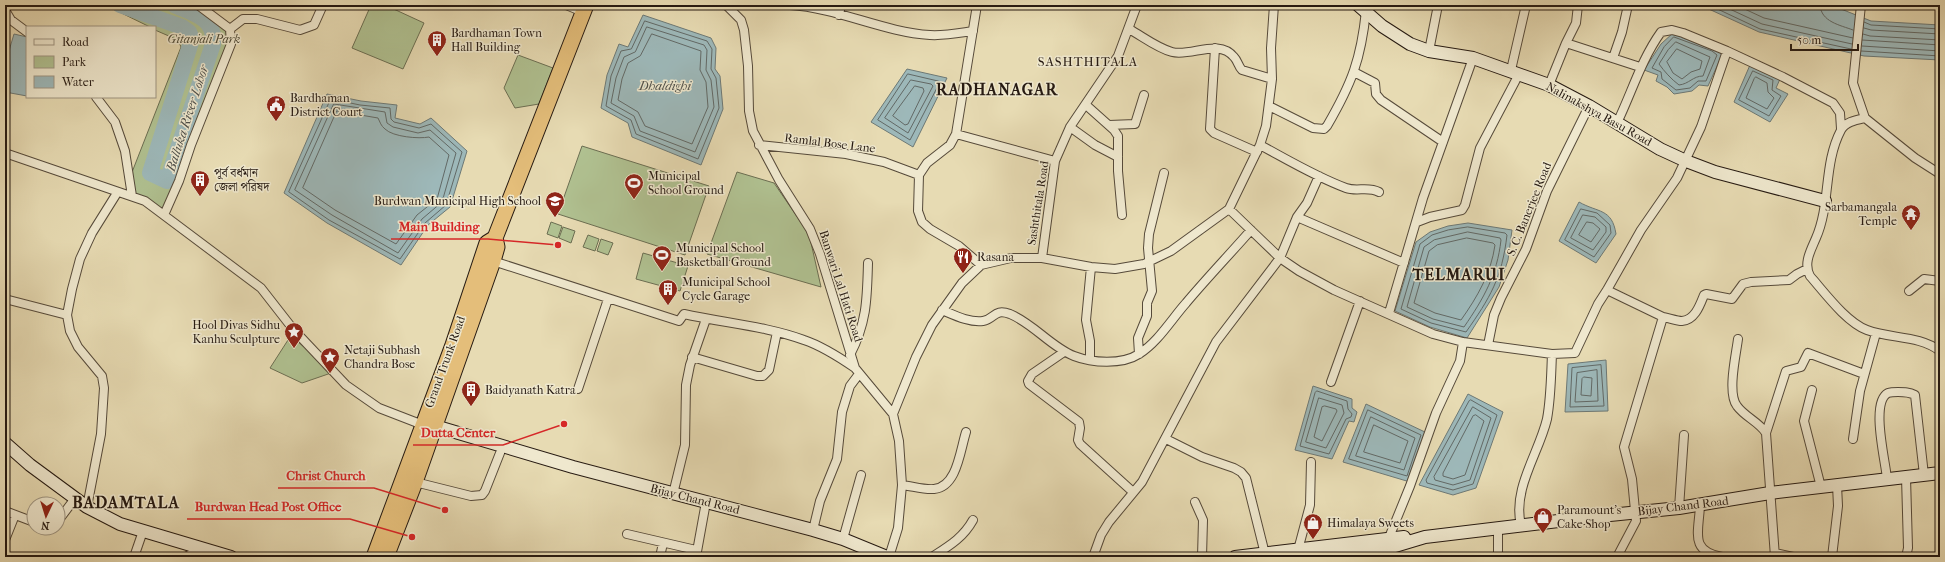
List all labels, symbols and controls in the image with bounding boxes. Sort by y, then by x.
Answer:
legend [26,26,156,98]
place label: Bardhaman Town Hall Building [451,26,542,54]
scale bar [1791,26,1858,52]
building icon: Bardhaman Town Hall Building [426,29,448,57]
park label: Gitanjali Park [168,32,240,46]
text: 50 m [1797,33,1821,47]
text: Road [62,35,89,49]
district label: SASHTHITALA [1038,54,1138,69]
text: Park [62,55,87,69]
water label: Balluka River Lohor [162,62,212,174]
text: Water [61,75,95,89]
water label: Dhaldighi [638,78,692,93]
street label: Nalinakshya Basu Road [1544,79,1655,149]
district label: RADHANAGAR [936,80,1058,99]
place label: Bardhaman District Court [290,91,363,119]
public building icon: Bardhaman District Court [265,94,287,122]
street label: Ramlal Bose Lane [784,130,876,156]
street label: Sashthitala Road [1024,159,1052,246]
street label: S. C. Banerjee Road [1504,160,1554,258]
place label: পূর্ব বর্ধমান জেলা পরিষদ [214,166,270,194]
building icon: পূর্ব বর্ধমান জেলা পরিষদ [189,169,211,197]
place label: Municipal School Ground [648,169,724,197]
sports icon: Municipal School Ground [623,172,645,200]
school or university icon: Burdwan Municipal High School [544,190,566,218]
place label: Burdwan Municipal High School [374,194,542,208]
place label: Sarbamangala Temple [1825,200,1897,228]
temple icon: Sarbamangala Temple [1900,203,1922,231]
callout: Main Building [391,214,488,239]
text: Main Building [398,219,480,235]
street label: Banwari Lal Hati Road [816,228,866,344]
place label: Municipal School Basketball Ground [676,241,771,269]
sports icon: Municipal School Basketball Ground [651,244,673,272]
restaurant icon: Rasana [952,246,974,274]
place label: Rasana [977,250,1014,264]
district label: TELMARUI [1412,265,1505,284]
place label: Municipal School Cycle Garage [682,275,771,303]
building icon: Municipal School Cycle Garage [657,278,679,306]
street label: Grand Trunk Road [422,314,468,410]
place label: Hool Divas Sidhu Kanhu Sculpture [192,318,280,346]
place icon: Hool Divas Sidhu Kanhu Sculpture [283,321,305,349]
place label: Netaji Subhash Chandra Bose [344,343,421,371]
place icon: Netaji Subhash Chandra Bose [319,346,341,374]
building icon: Baidyanath Katra [460,379,482,407]
place label: Baidyanath Katra [485,383,576,397]
callout: Dutta Center [413,420,503,445]
text: Dutta Center [421,425,496,440]
callout: Christ Church [278,463,374,488]
text: Christ Church [286,468,366,483]
street label: Bijay Chand Road [649,481,742,517]
district label: BADAMTALA [72,493,180,512]
street label: Bijay Chand Road [1637,493,1730,519]
callout: Burdwan Head Post Office [187,494,350,519]
north arrow [26,496,66,536]
text: Burdwan Head Post Office [195,499,342,514]
place label: Paramount's Cake Shop [1557,503,1622,531]
shop icon: Paramount's Cake Shop [1532,506,1554,534]
shop icon: Himalaya Sweets [1302,512,1324,540]
place label: Himalaya Sweets [1327,516,1414,530]
text: N [40,519,50,532]

